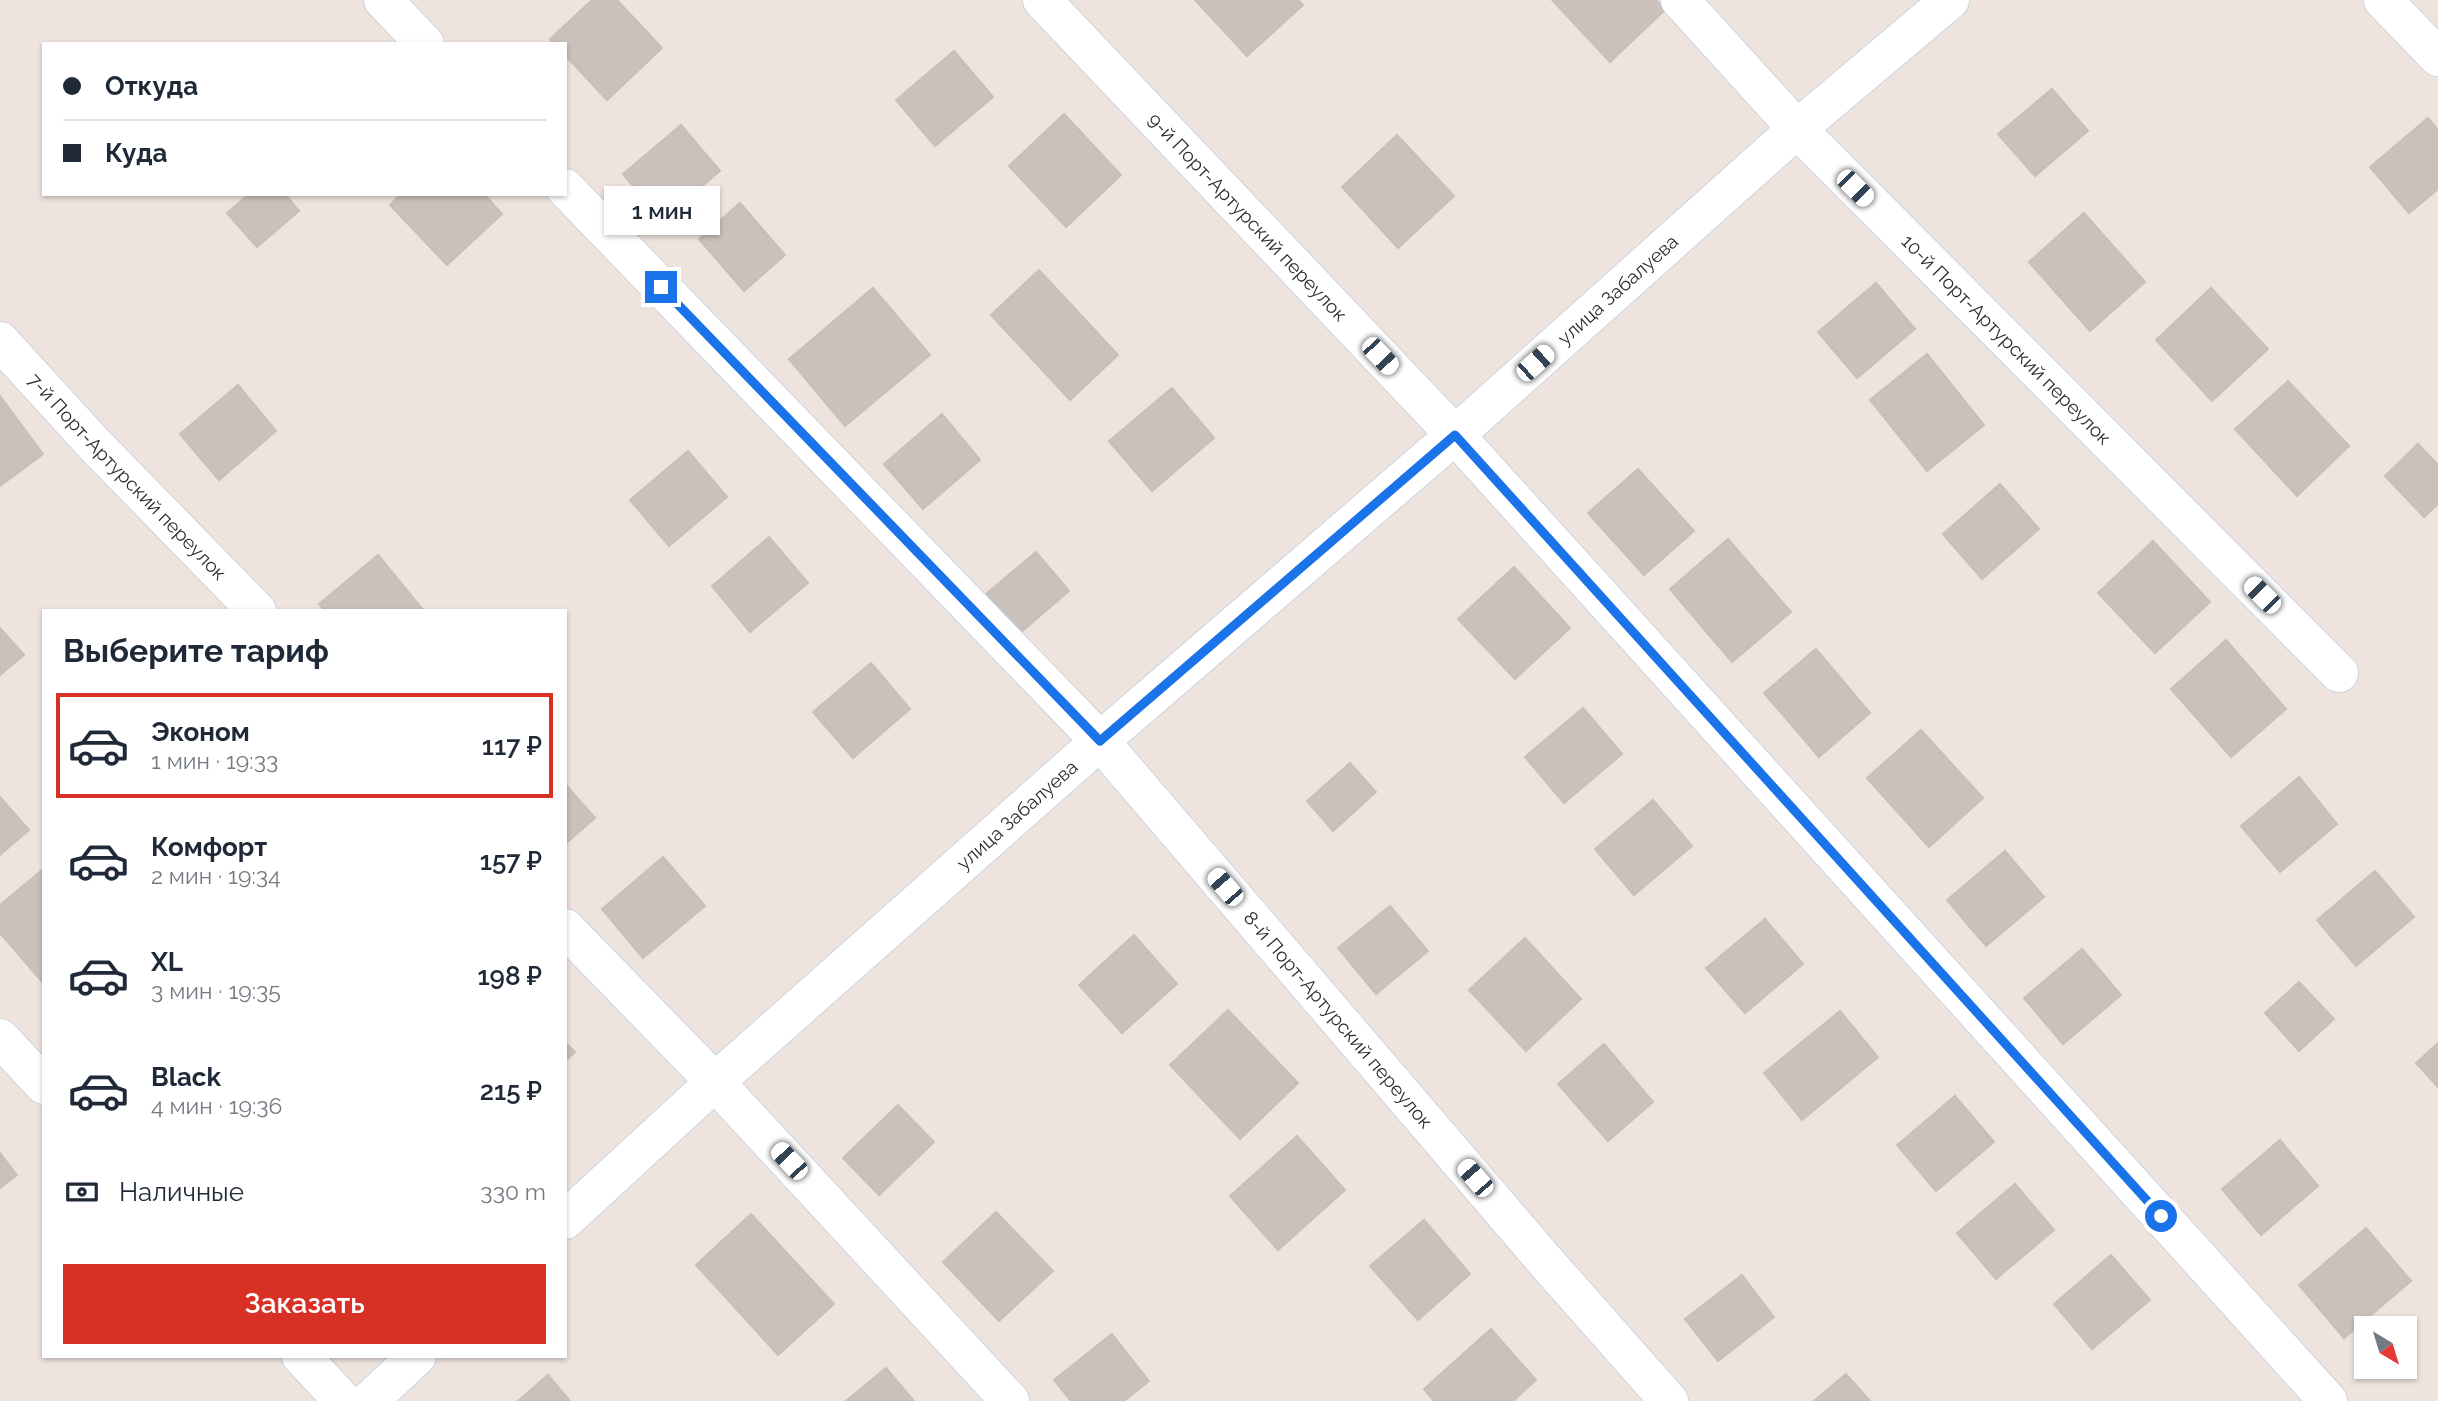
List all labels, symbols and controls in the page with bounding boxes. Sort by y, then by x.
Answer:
text: Откуда [105,71,198,101]
street label: 9-й Порт-Артурский переулок [1144,108,1352,326]
text: Куда [105,138,168,168]
car [1833,166,1878,210]
callout: 1 мин [603,186,719,234]
text: 1 мин [632,197,692,224]
street label: улица Забалуева [1553,230,1682,349]
street label: 10-й Порт-Артурский переулок [1897,230,2116,449]
route end [645,271,677,303]
car [1358,333,1403,379]
car [1513,341,1558,385]
street label: 7-й Порт-Артурский переулок [24,369,231,584]
car [2240,573,2285,617]
text: Выберите тариф [63,632,329,669]
icon: car [67,714,130,777]
text: Эконом [151,717,250,747]
text: 117 ₽ [482,731,542,761]
text: 1 мин · 19:33 [151,747,278,774]
street label: улица Забалуева [952,755,1082,874]
icon: car [67,829,130,892]
text: Комфорт [151,832,267,862]
text: 157 ₽ [480,846,542,876]
text: 2 мин · 19:34 [151,862,281,889]
car [1204,864,1247,910]
street label: 8-й Порт-Артурский переулок [1239,906,1437,1133]
icon: car [67,944,130,1007]
text: XL [151,947,183,977]
text: 198 ₽ [477,961,542,991]
text: 3 мин · 19:35 [151,977,281,1004]
icon: car [67,1059,130,1122]
text: Black [151,1062,221,1092]
text: 215 ₽ [480,1076,542,1106]
text: 4 мин · 19:36 [151,1092,283,1119]
car [767,1138,812,1184]
car [1454,1155,1497,1201]
icon: cash [63,1173,101,1211]
text: Наличные [119,1177,244,1207]
text: 330 m [480,1178,546,1205]
route start [2145,1200,2177,1232]
button: Заказать [63,1264,546,1344]
north arrow [2354,1316,2417,1379]
map controls [2354,1316,2417,1379]

